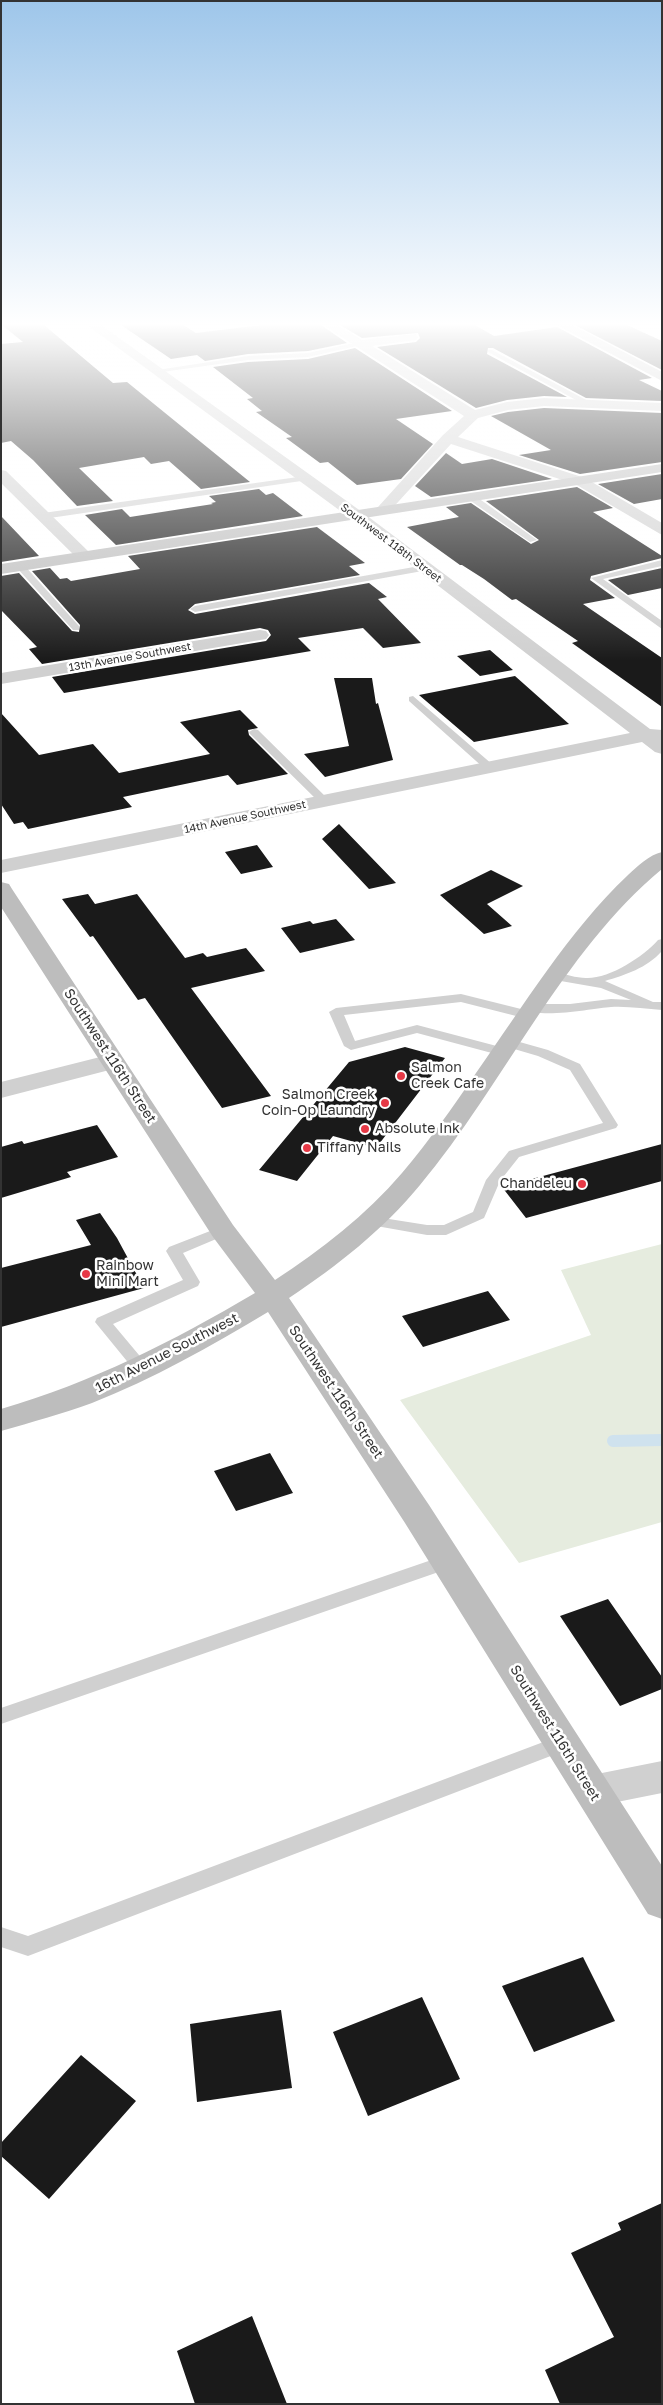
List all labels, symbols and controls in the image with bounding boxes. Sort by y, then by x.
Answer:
street label: Southwest 118th Street [338,501,444,585]
street label: 13th Avenue Southwest [68,640,192,674]
street label: 14th Avenue Southwest [183,798,307,836]
street label: Southwest 116th Street [60,986,160,1126]
place label: Salmon Creek Cafe [411,1060,484,1092]
marker: Salmon Creek Cafe [395,1070,407,1082]
place label: Salmon Creek Coin-Op Laundry [261,1087,375,1120]
marker: Salmon Creek Coin-Op Laundry [379,1097,391,1109]
place label: Absolute Ink [375,1121,460,1137]
marker: Absolute Ink [359,1123,371,1135]
place label: Tiffany Nails [317,1140,401,1156]
marker: Tiffany Nails [301,1142,313,1154]
place label: Chandeleu [500,1176,572,1192]
marker: Chandeleu [576,1178,588,1190]
place label: Rainbow Mini Mart [96,1258,159,1290]
marker: Rainbow Mini Mart [80,1268,92,1280]
street label: 16th Avenue Southwest [93,1310,241,1396]
street label: Southwest 116th Street [285,1322,387,1462]
street label: Southwest 116th Street [506,1662,604,1804]

